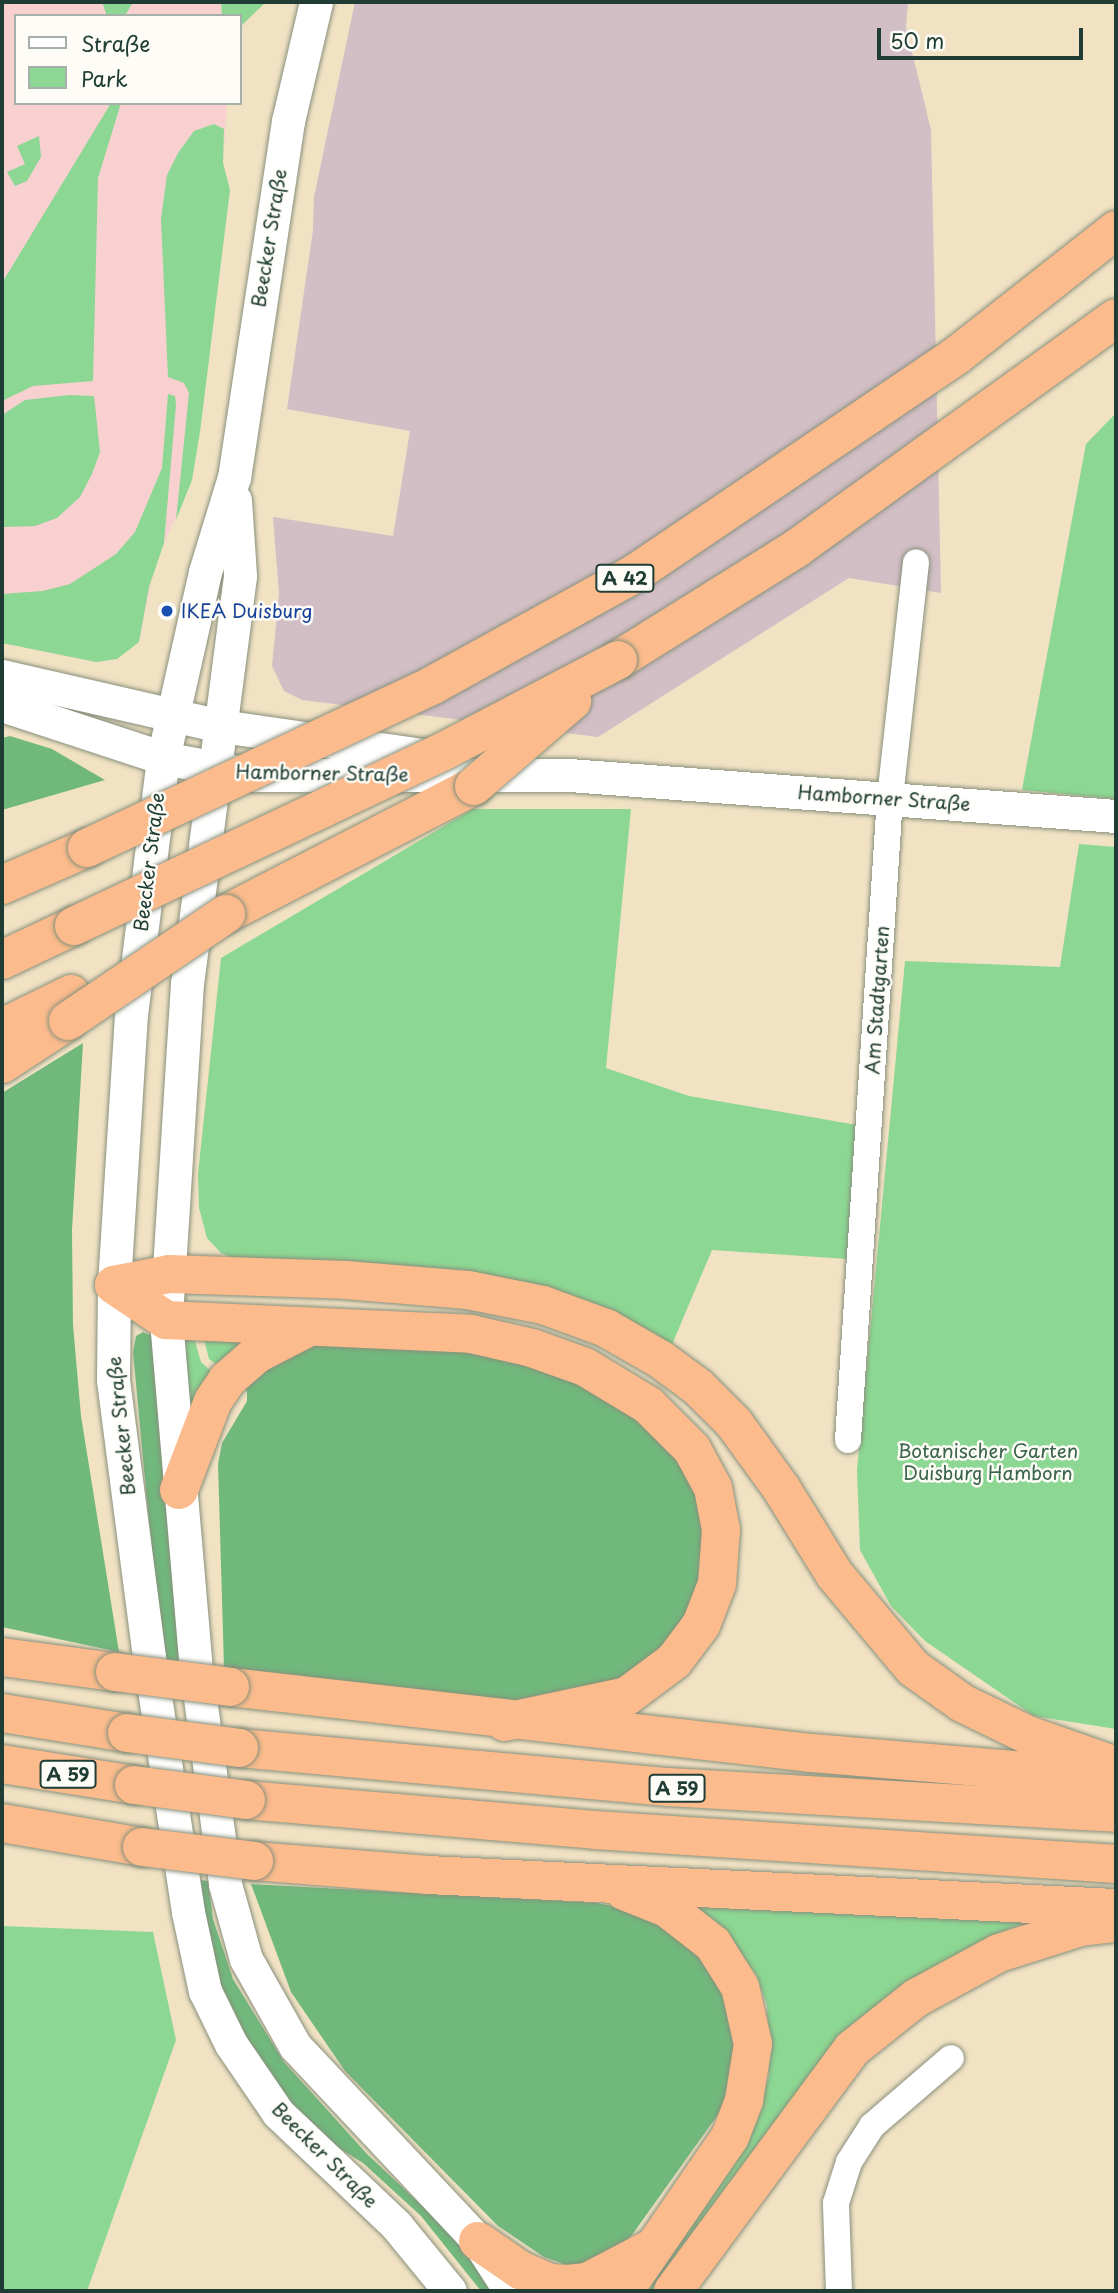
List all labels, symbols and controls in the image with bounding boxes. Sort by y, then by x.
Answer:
legend [14,14,242,105]
scale bar [880,14,1086,58]
text: 50 m [890,24,944,56]
text: Straße [81,27,150,59]
text: Park [81,62,128,94]
street label: Beecker Straße [247,167,291,309]
road number: A 42 [595,564,655,592]
place label: IKEA Duisburg [181,600,312,622]
marker: IKEA Duisburg [159,603,175,619]
street label: Hamborner Straße [235,760,409,786]
street label: Hamborner Straße [796,781,972,815]
street label: Beecker Straße [129,791,169,933]
street label: Am Stadtgarten [860,925,894,1075]
street label: Beecker Straße [102,1355,140,1497]
park label: Botanischer Garten Duisburg Hamborn [897,1440,1079,1484]
road number: A 59 [38,1759,98,1788]
road number: A 59 [647,1773,707,1802]
street label: Beecker Straße [267,2097,383,2213]

